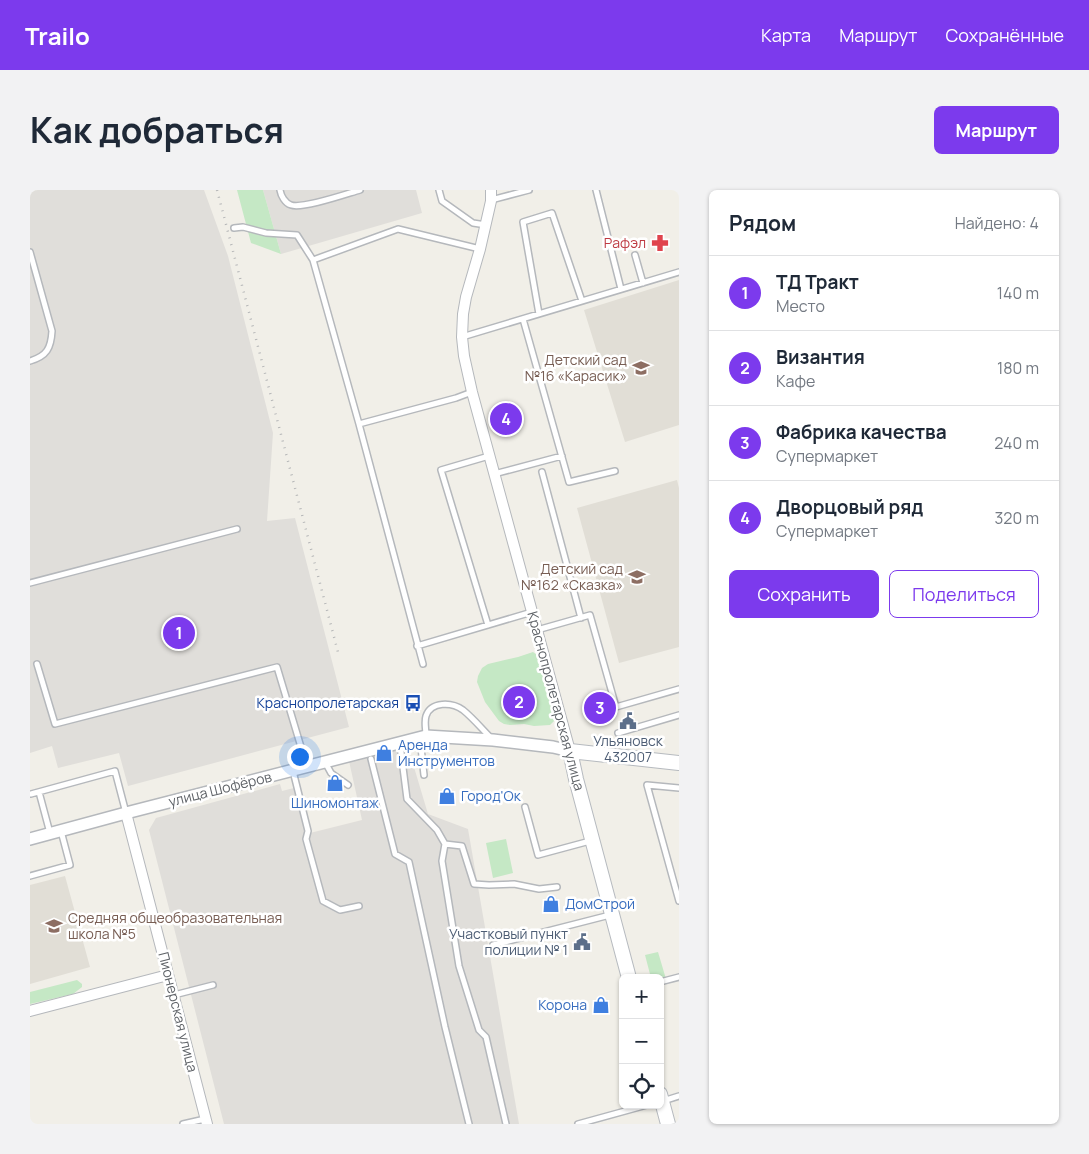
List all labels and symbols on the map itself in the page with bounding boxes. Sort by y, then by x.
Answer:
place label: Рафэл [604,233,646,252]
pharmacy icon: Рафэл [650,233,670,253]
place label: Детский сад №16 «Карасик» [525,350,627,385]
school or university icon: Детский сад №16 «Карасик» [631,358,651,378]
pin: 4 [490,400,522,438]
place label: Детский сад №162 «Сказка» [521,559,623,594]
school or university icon: Детский сад №162 «Сказка» [627,567,647,587]
street label: Краснопролетарская улица [523,609,590,793]
pin: 1 [163,614,195,652]
pin: 2 [503,683,535,721]
pin: 3 [584,689,616,727]
place label: Краснопролетарская [257,693,399,712]
bus stop icon: Краснопролетарская [403,693,423,713]
public building icon: Ульяновск 432007 [618,711,638,731]
place label: Ульяновск 432007 [593,731,664,766]
place label: Аренда Инструментов [398,735,495,770]
shop icon: Аренда Инструментов [374,743,394,763]
your location [287,744,313,770]
street label: улица Шофёров [166,766,274,811]
shop icon: Шиномонтаж [325,773,345,793]
shop icon: Город'Ок [437,786,457,806]
place label: Город'Ок [461,786,522,805]
place label: Шиномонтаж [291,793,379,812]
shop icon: ДомСтрой [541,894,561,914]
place label: ДомСтрой [565,894,635,913]
place label: Средняя общеобразовательная школа №5 [68,908,282,943]
school or university icon: Средняя общеобразовательная школа №5 [44,916,64,936]
place label: Участковый пункт полиции № 1 [449,924,568,959]
public building icon: Участковый пункт полиции № 1 [572,932,592,952]
street label: Пионерская улица [154,950,203,1074]
place label: Корона [538,995,587,1014]
shop icon: Корона [591,995,611,1015]

